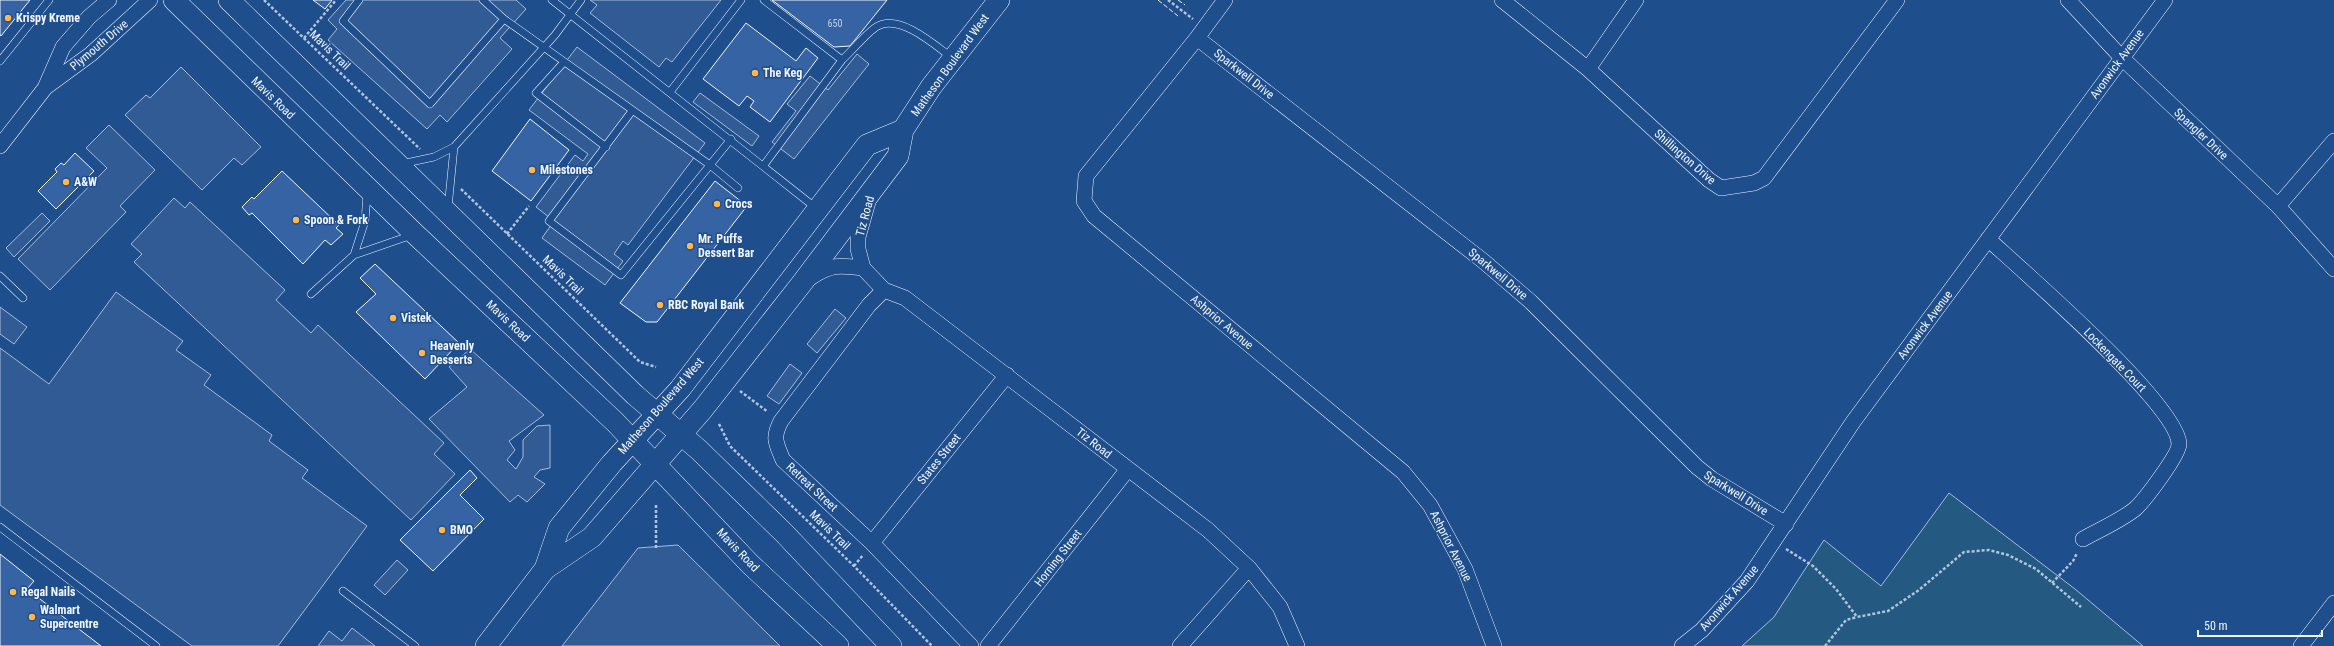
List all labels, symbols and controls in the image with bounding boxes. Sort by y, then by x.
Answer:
place label: Krispy Kreme [16,11,80,25]
street label: Matheson Boulevard West [908,11,992,119]
marker: Krispy Kreme [3,13,13,23]
street label: Plymouth Drive [67,16,131,73]
house number: 650 [828,18,842,29]
street label: Avonwick Avenue [2087,26,2147,101]
street label: Mavis Trail [307,27,353,73]
street label: Sparkwell Drive [1211,46,1277,102]
place label: The Keg [763,66,802,80]
marker: The Keg [750,68,760,78]
street label: Mavis Road [248,74,298,122]
street label: Spangler Drive [2171,106,2231,163]
street label: Shillington Drive [1651,127,1719,188]
place label: Milestones [540,163,593,177]
marker: Milestones [527,165,537,175]
place label: A&W [74,175,97,189]
marker: A&W [61,177,71,187]
street label: Tiz Road [853,194,877,238]
place label: Crocs [725,197,753,211]
marker: Crocs [712,199,722,209]
place label: Spoon & Fork [304,213,368,227]
marker: Spoon & Fork [291,215,301,225]
place label: Mr. Puffs Dessert Bar [698,232,754,260]
marker: Mr. Puffs Dessert Bar [685,241,695,251]
street label: Sparkwell Drive [1466,245,1531,303]
street label: Mavis Trail [540,252,586,298]
street label: Avonwick Avenue [1895,288,1956,362]
street label: Ashprior Avenue [1188,292,1256,353]
street label: Mavis Road [483,297,533,345]
place label: RBC Royal Bank [668,298,744,312]
marker: RBC Royal Bank [655,300,665,310]
place label: Vistek [401,311,432,325]
marker: Vistek [388,313,398,323]
street label: Lockengate Court [2081,325,2149,395]
place label: Heavenly Desserts [430,339,475,367]
marker: Heavenly Desserts [417,348,427,358]
street label: Matheson Boulevard West [615,355,707,457]
street label: Tiz Road [1073,425,1115,461]
street label: States Street [914,431,964,487]
street label: Retreat Street [783,460,841,515]
street label: Sparkwell Drive [1702,468,1771,518]
street label: Mavis Trail [807,507,853,553]
street label: Ashprior Avenue [1427,508,1475,584]
place label: BMO [450,523,473,537]
marker: BMO [437,525,447,535]
street label: Mavis Road [714,525,762,575]
street label: Horning Street [1031,526,1085,589]
street label: Avonwick Avenue [1697,562,1762,634]
place label: Regal Nails [21,585,76,599]
marker: Regal Nails [8,587,18,597]
place label: Walmart Supercentre [40,603,99,631]
marker: Walmart Supercentre [27,612,37,622]
scale bar [2198,612,2322,638]
text: 50 m [2204,619,2228,633]

